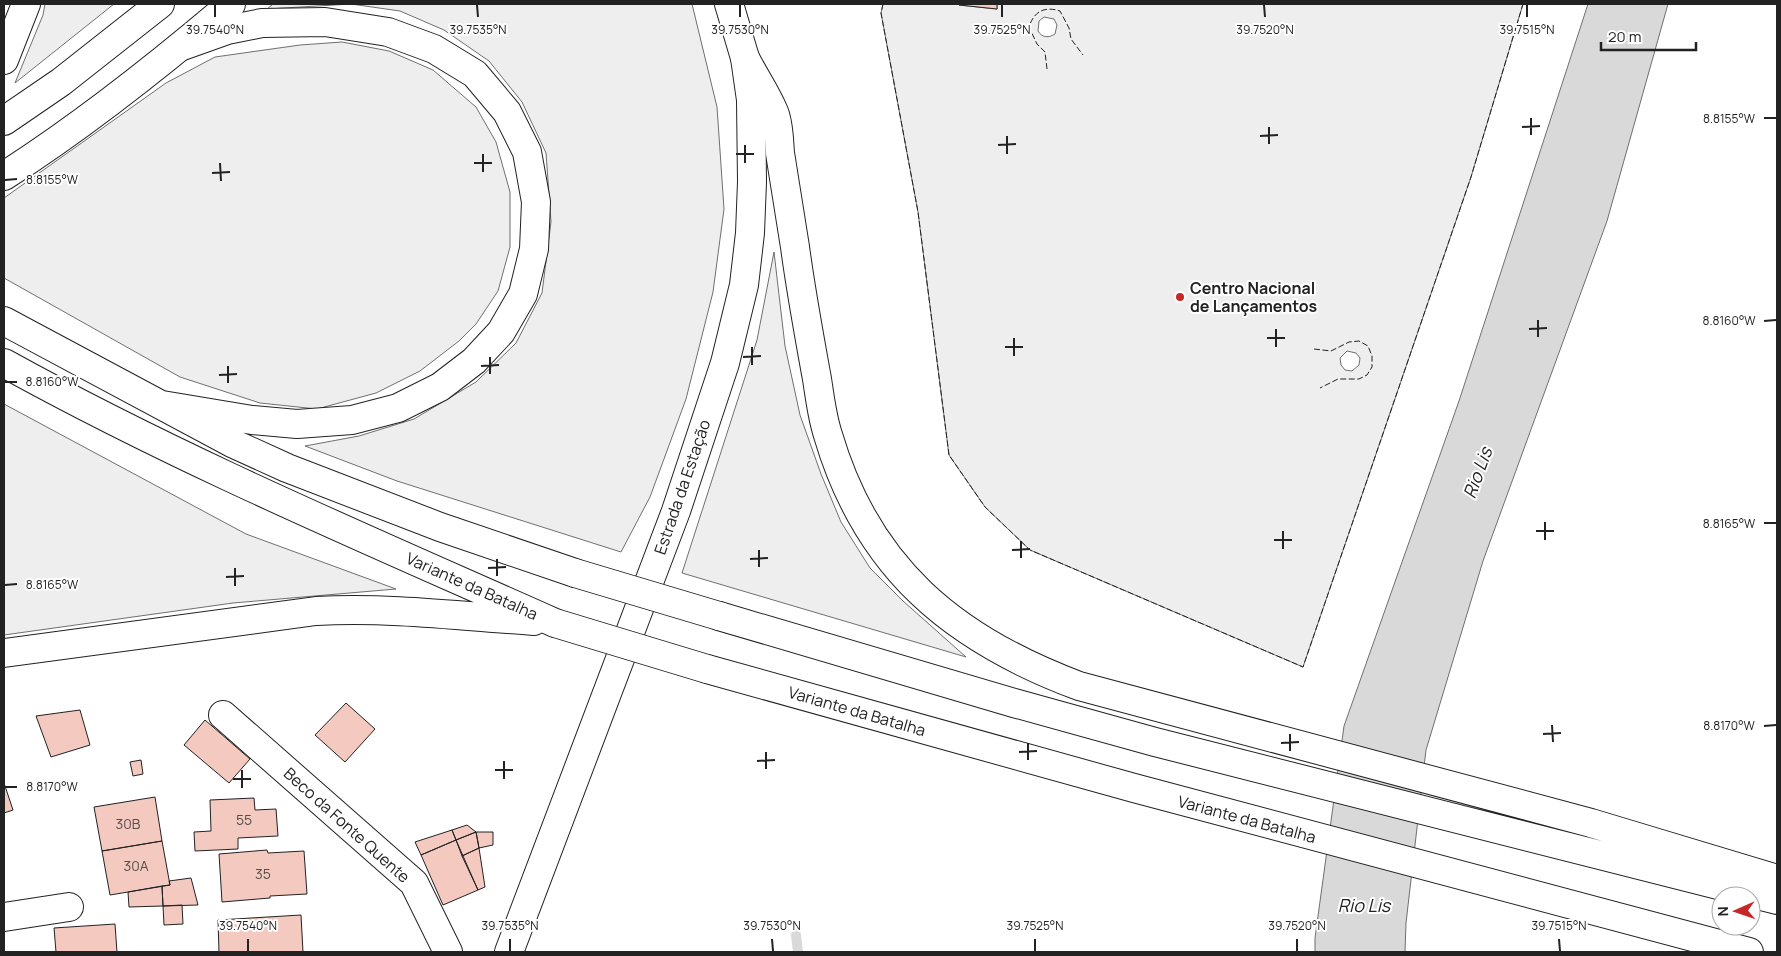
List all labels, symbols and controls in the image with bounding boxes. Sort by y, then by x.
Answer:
scale bar [1601,20,1696,52]
text: 39.7540°N [186,21,244,38]
text: 39.7535°N [449,21,507,38]
text: 39.7530°N [711,21,769,38]
text: 39.7525°N [974,21,1030,38]
text: 39.7520°N [1236,21,1294,38]
text: 39.7515°N [1499,21,1555,38]
text: 20 m [1608,26,1641,47]
text: 8.8155°W [1703,110,1756,127]
text: 8.8155°W [26,171,79,188]
place label: Centro Nacional de Lançamentos [1190,277,1317,317]
marker: Centro Nacional de Lançamentos [1174,291,1186,303]
text: 8.8160°W [1702,312,1756,329]
text: 8.8160°W [25,373,79,390]
street label: Estrada da Estação [649,417,715,557]
water label: Rio Lis [1457,442,1498,502]
text: 8.8165°W [1703,515,1756,532]
street label: Variante da Batalha [403,547,541,625]
text: 8.8165°W [26,576,79,593]
street label: Variante da Batalha [786,681,928,741]
text: 8.8170°W [1703,717,1756,734]
street label: Beco da Fonte Quente [279,762,415,888]
text: 8.8170°W [26,778,79,795]
street label: Variante da Batalha [1176,790,1318,848]
house number: 55 [236,810,252,829]
house number: 30B [116,814,141,833]
house number: 30A [123,856,149,875]
house number: 35 [255,864,271,883]
north arrow [1711,886,1761,936]
water label: Rio Lis [1338,893,1392,917]
text: N [1713,906,1732,917]
text: 39.7540°N [219,917,277,934]
text: 39.7535°N [481,917,539,934]
text: 39.7530°N [743,917,801,934]
text: 39.7525°N [1007,917,1063,934]
text: 39.7520°N [1268,917,1326,934]
text: 39.7515°N [1531,917,1587,934]

